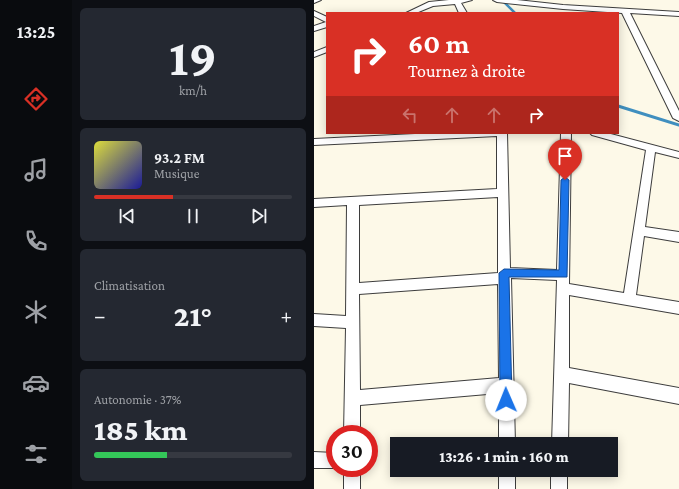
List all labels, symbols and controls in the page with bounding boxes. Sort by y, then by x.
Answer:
text: 13:25 [17,22,55,42]
text: 19 [169,28,217,86]
icon: right [342,28,394,80]
text: 60 m [408,28,469,59]
text: Tournez à droite [408,61,525,81]
text: km/h [179,83,207,98]
icon: directions [22,85,50,113]
icon: left [399,104,421,126]
icon: ahead [441,104,463,126]
icon: ahead [483,104,505,126]
icon: right [525,104,547,126]
pin [548,139,582,180]
icon: arrive [554,145,576,167]
text: 93.2 FM [154,150,205,166]
icon: music [22,156,50,184]
text: Musique [154,166,199,181]
icon: previous [116,205,138,227]
icon: pause [182,205,204,227]
icon: next [248,205,270,227]
icon: phone [22,227,50,255]
text: Climatisation [94,278,165,293]
icon: climate [22,298,50,326]
text: 21° [174,299,212,332]
text: − [94,303,106,328]
text: + [280,303,292,328]
icon: car [22,369,50,397]
position arrow [485,379,527,421]
text: Autonomie · 37% [94,392,181,407]
text: 185 km [94,413,187,446]
speed limit sign: 30 [326,425,378,477]
icon: filters [22,440,50,468]
text: 13:26 · 1 min · 160 m [439,449,569,465]

